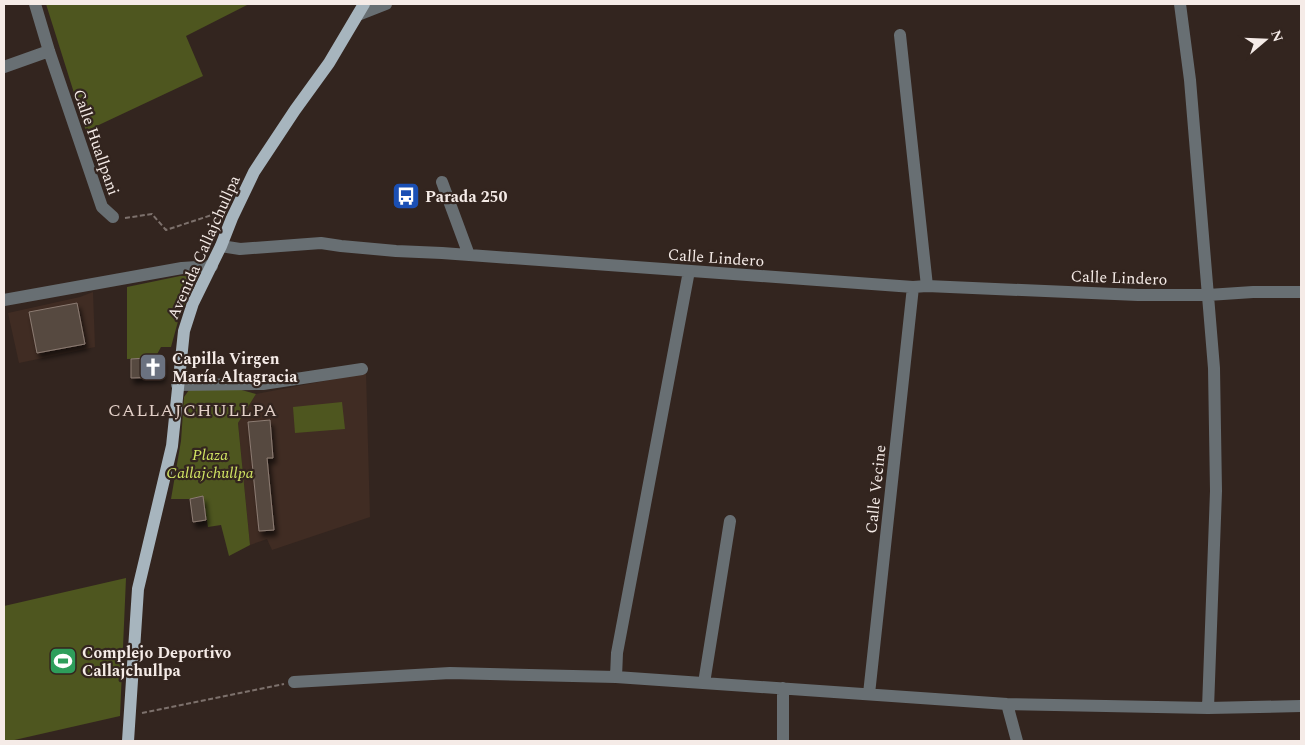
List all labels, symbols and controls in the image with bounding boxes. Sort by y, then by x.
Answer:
north arrow [1240,15,1290,65]
text: N [1265,27,1289,45]
street label: Calle Huallpani [67,86,125,199]
street label: Avenida Callajchullpa [161,171,247,323]
bus stop icon: Parada 250 [391,181,421,211]
place label: Parada 250 [425,185,508,209]
street label: Calle Lindero [667,243,765,273]
street label: Calle Lindero [1070,264,1168,292]
place label: Capilla Virgen María Altagracia [172,347,298,389]
church icon: Capilla Virgen María Altagracia [138,352,168,382]
district label: CALLAJCHULLPA [108,397,278,424]
park label: Plaza Callajchullpa [166,443,254,485]
street label: Calle Vecine [859,444,893,535]
place label: Complejo Deportivo Callajchullpa [82,641,231,683]
sports icon: Complejo Deportivo Callajchullpa [48,646,78,676]

